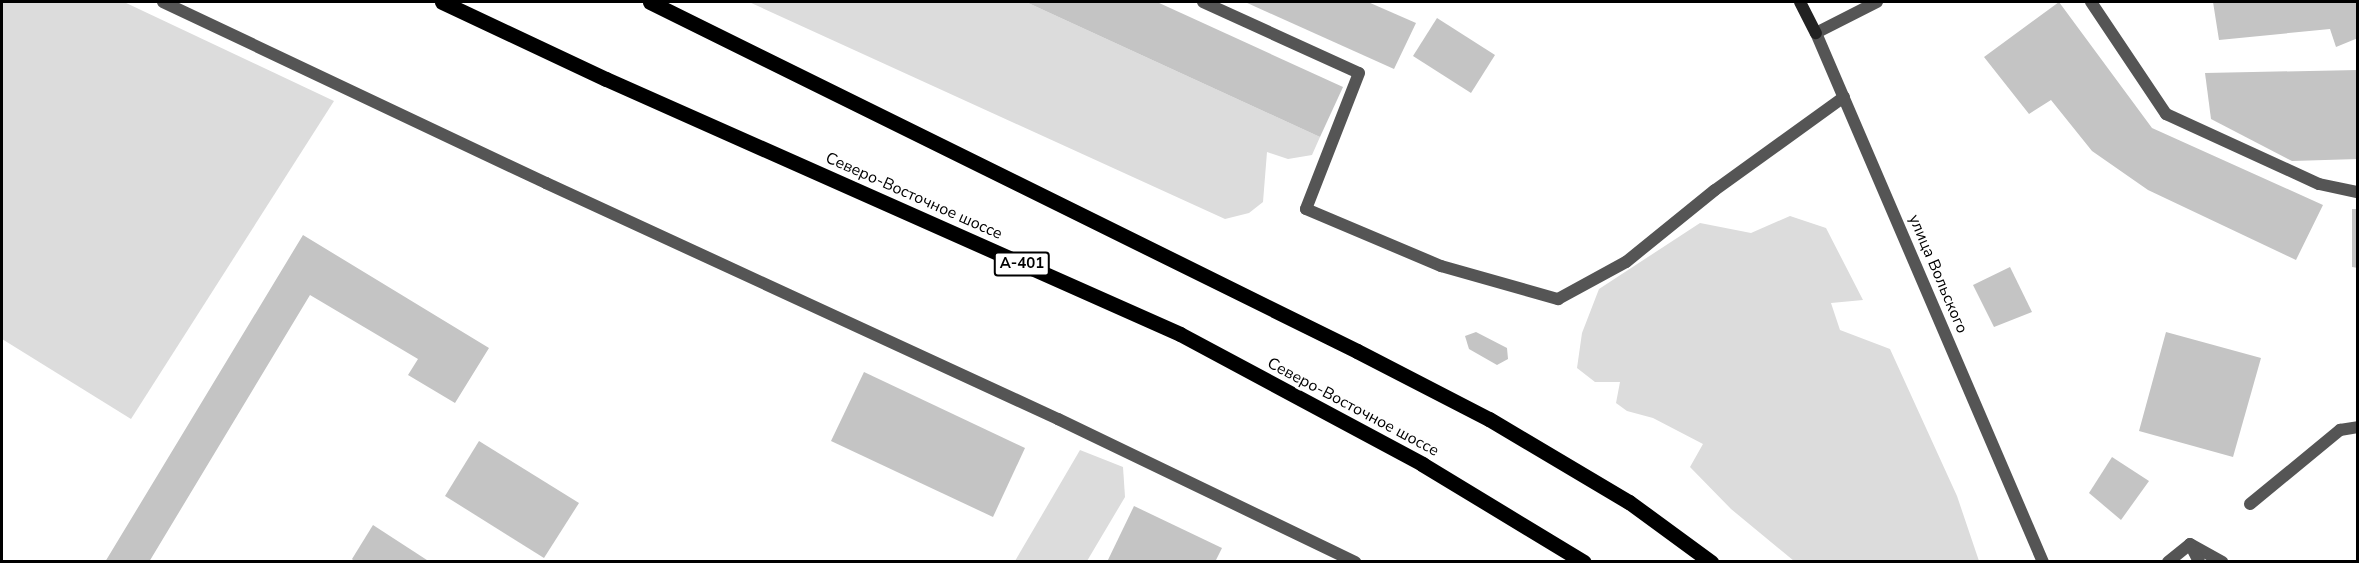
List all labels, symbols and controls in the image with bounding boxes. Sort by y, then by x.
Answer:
street label: Северо-Восточное шоссе [823,148,1005,244]
street label: улица Вольского [1904,212,1972,336]
road number: А-401 [994,252,1050,276]
street label: Северо-Восточное шоссе [1264,354,1442,460]

